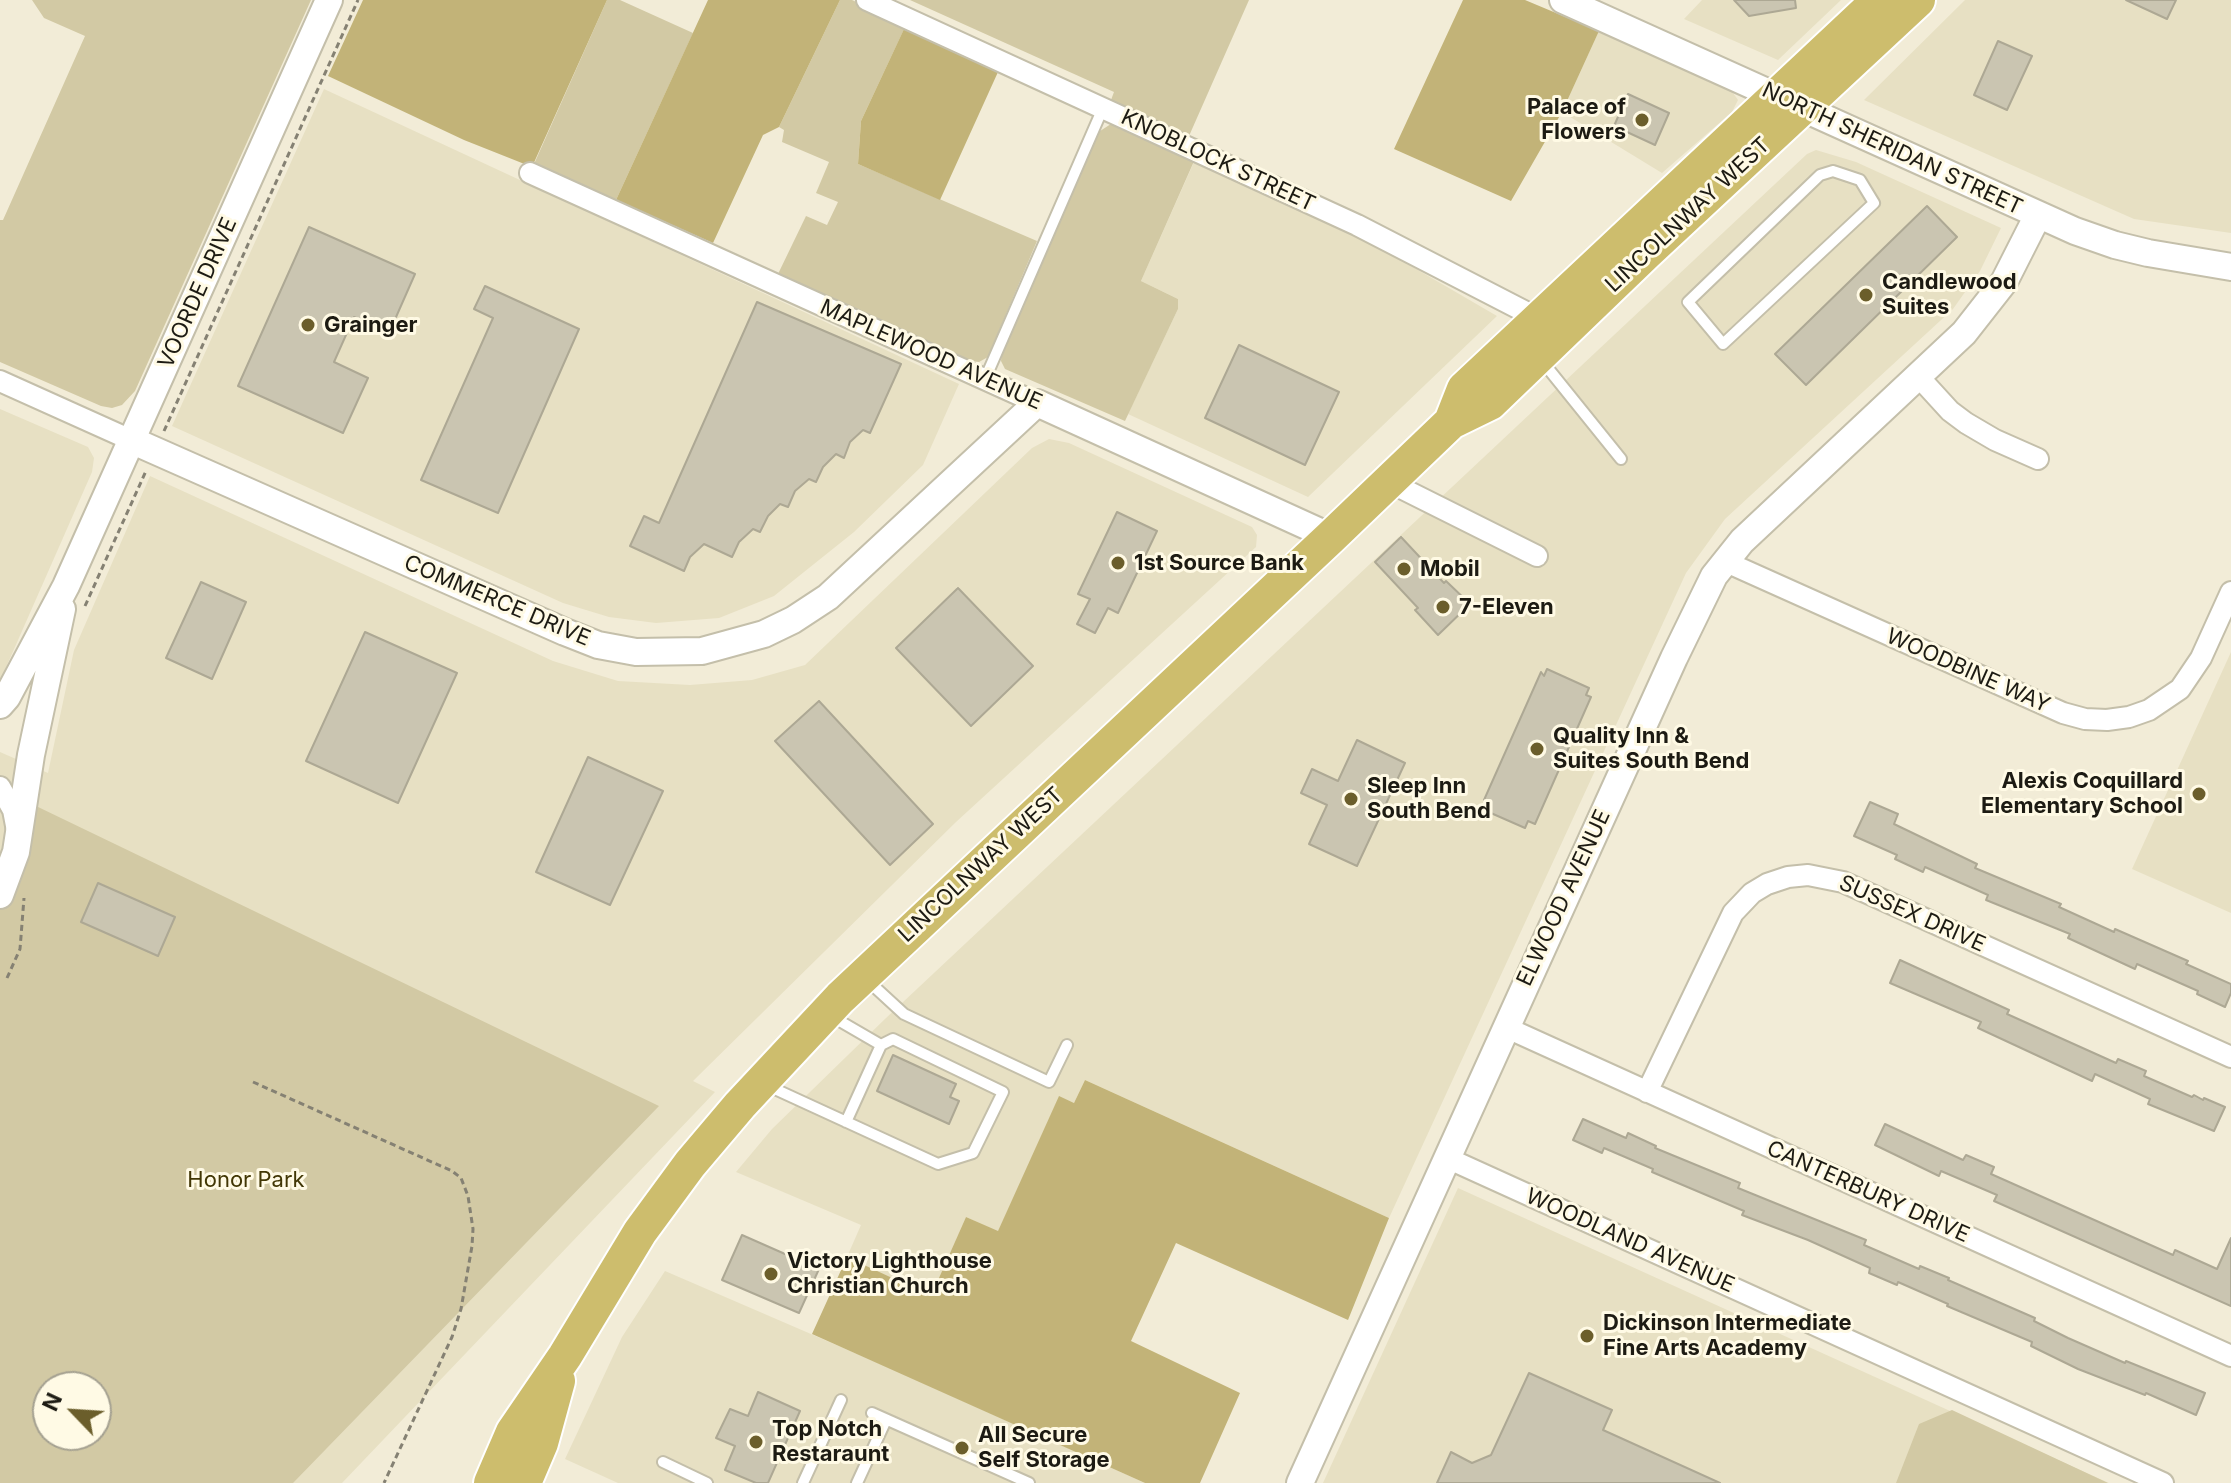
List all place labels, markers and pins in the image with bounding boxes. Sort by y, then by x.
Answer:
place label: Palace of Flowers [1527,94,1626,146]
marker: Palace of Flowers [1633,111,1651,129]
place label: Candlewood Suites [1882,269,2017,320]
marker: Candlewood Suites [1857,286,1875,304]
place label: Grainger [324,312,418,338]
marker: Grainger [299,316,317,334]
place label: 1st Source Bank [1134,550,1304,576]
marker: 1st Source Bank [1109,554,1127,572]
place label: Mobil [1420,556,1480,582]
marker: Mobil [1395,560,1413,578]
place label: 7-Eleven [1459,594,1554,620]
marker: 7-Eleven [1434,598,1452,616]
place label: Quality Inn & Suites South Bend [1553,723,1749,774]
marker: Quality Inn & Suites South Bend [1528,740,1546,758]
place label: Alexis Coquillard Elementary School [1981,768,2183,820]
place label: Sleep Inn South Bend [1367,773,1491,824]
marker: Alexis Coquillard Elementary School [2190,785,2208,803]
marker: Sleep Inn South Bend [1342,790,1360,808]
place label: Victory Lighthouse Christian Church [787,1248,992,1300]
marker: Victory Lighthouse Christian Church [762,1265,780,1283]
place label: Dickinson Intermediate Fine Arts Academy [1603,1310,1852,1362]
marker: Dickinson Intermediate Fine Arts Academy [1578,1327,1596,1345]
place label: Top Notch Restaraunt [772,1416,889,1468]
place label: All Secure Self Storage [978,1422,1110,1474]
marker: Top Notch Restaraunt [747,1433,765,1451]
marker: All Secure Self Storage [953,1439,971,1457]

